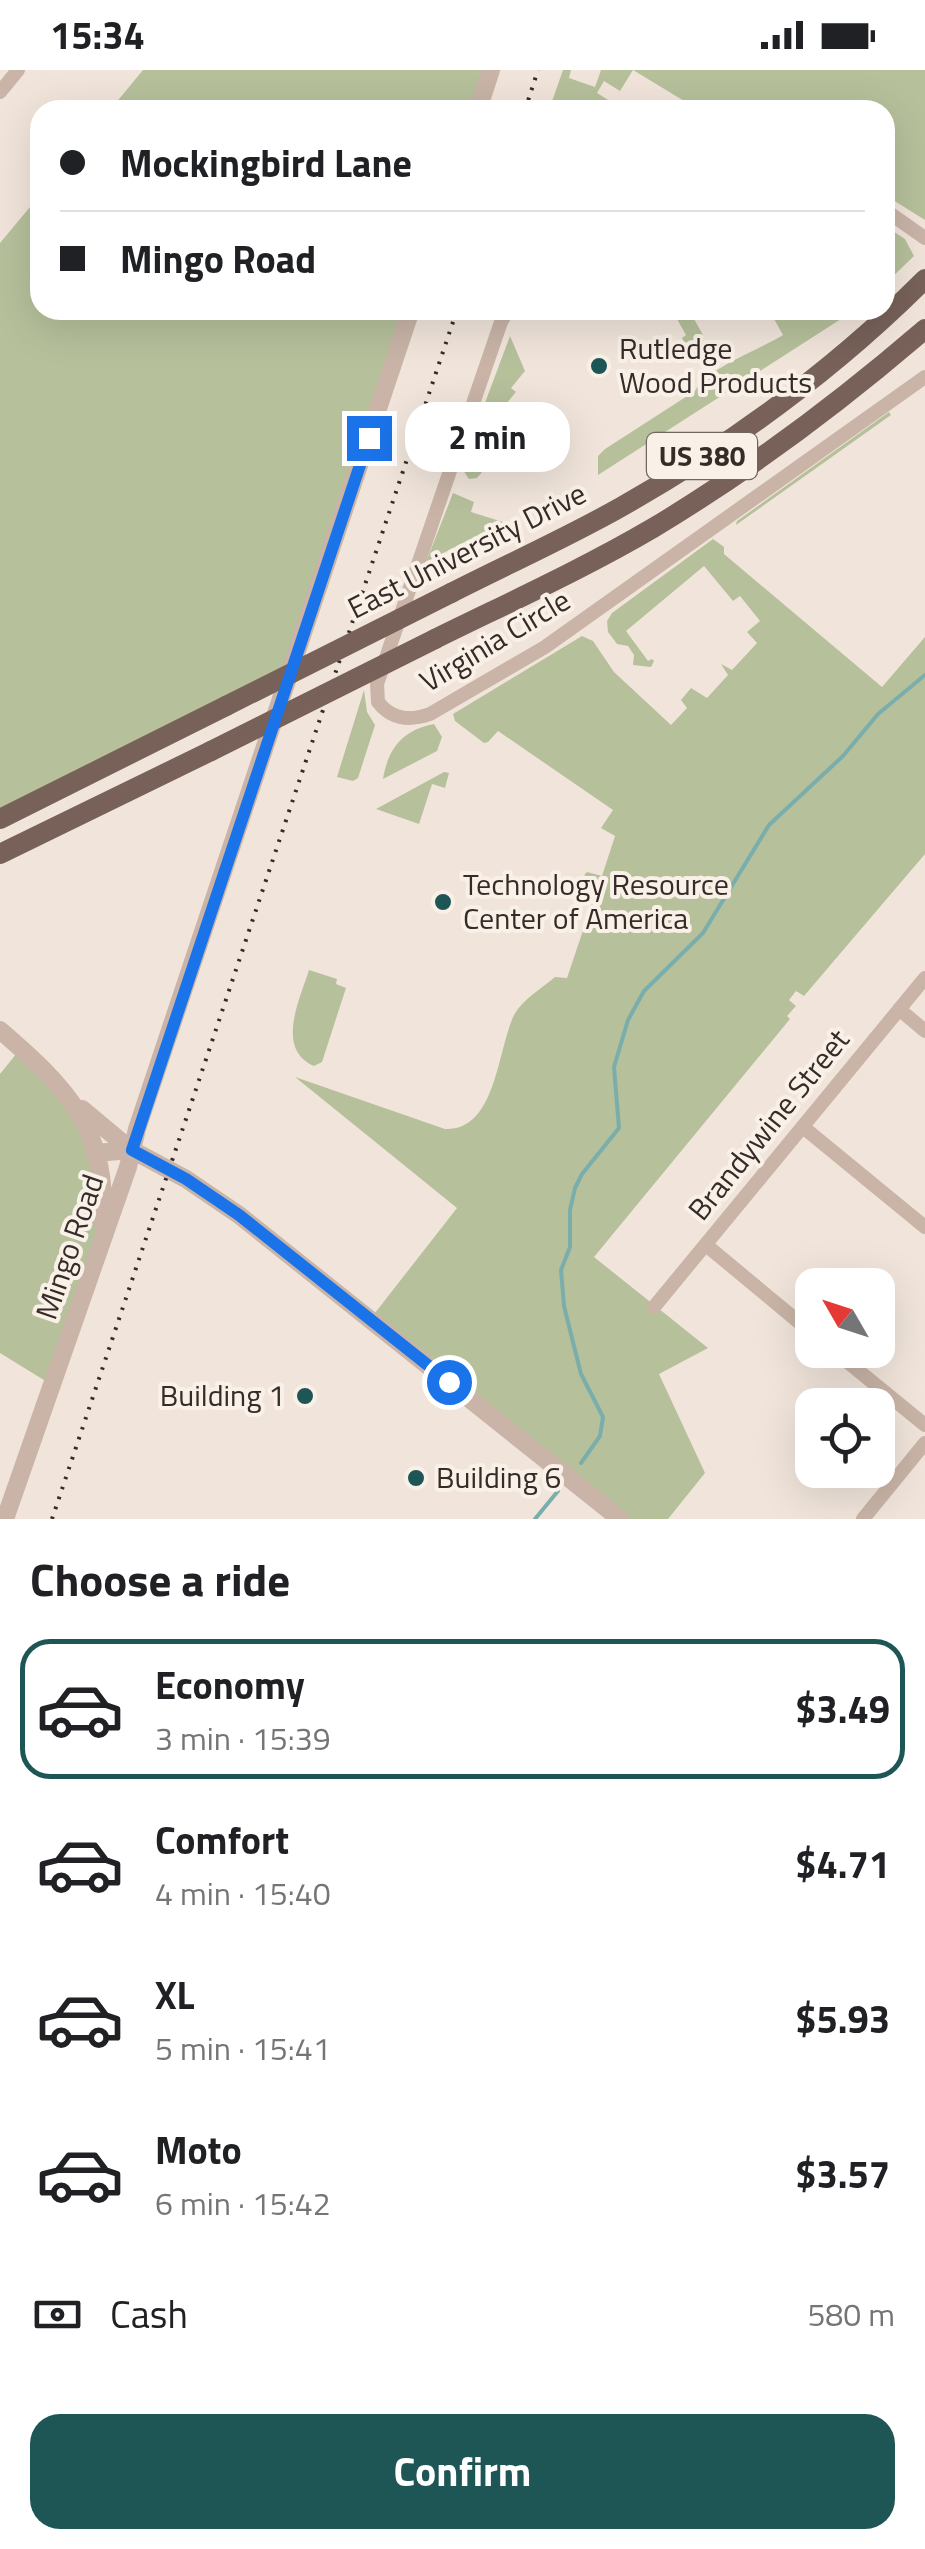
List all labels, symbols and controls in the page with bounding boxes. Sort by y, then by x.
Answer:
text: 15:34 [50,6,145,64]
text: Mockingbird Lane [120,134,412,192]
text: Mingo Road [120,230,316,288]
place label: Rutledge Wood Products [619,325,812,405]
marker: Rutledge Wood Products [588,355,610,377]
callout: 2 min [404,403,569,473]
text: 2 min [449,413,526,461]
route end [347,416,392,461]
road number: US 380 [647,433,757,479]
street label: East University Drive [339,470,594,630]
street label: Virginia Circle [410,577,579,703]
place label: Technology Resource Center of America [463,861,729,941]
marker: Technology Resource Center of America [432,891,454,913]
street label: Brandywine Street [676,1018,860,1230]
street label: Mingo Road [23,1168,115,1325]
north arrow [795,1268,895,1368]
map controls [795,1268,895,1488]
route start [427,1360,472,1405]
place label: Building 1 [160,1372,285,1418]
marker: Building 1 [294,1385,316,1407]
button: locate [795,1388,895,1488]
place label: Building 6 [436,1454,561,1500]
marker: Building 6 [405,1467,427,1489]
text: Choose a ride [30,1545,290,1613]
text: Economy [155,1656,305,1714]
icon: car [35,1664,125,1754]
text: $3.49 [795,1680,890,1738]
text: 3 min · 15:39 [155,1714,331,1762]
text: Comfort [155,1811,289,1869]
icon: car [35,1819,125,1909]
text: $4.71 [795,1835,890,1893]
text: 4 min · 15:40 [155,1869,331,1917]
text: XL [155,1966,195,2024]
icon: car [35,1974,125,2064]
text: $5.93 [795,1990,890,2048]
text: 5 min · 15:41 [155,2024,331,2072]
text: Moto [155,2121,242,2179]
icon: car [35,2129,125,2219]
text: $3.57 [795,2145,890,2203]
text: 6 min · 15:42 [155,2179,331,2227]
text: Cash [110,2285,188,2343]
icon: cash [30,2287,85,2342]
text: 580 m [807,2290,895,2338]
button: Confirm [30,2414,895,2529]

